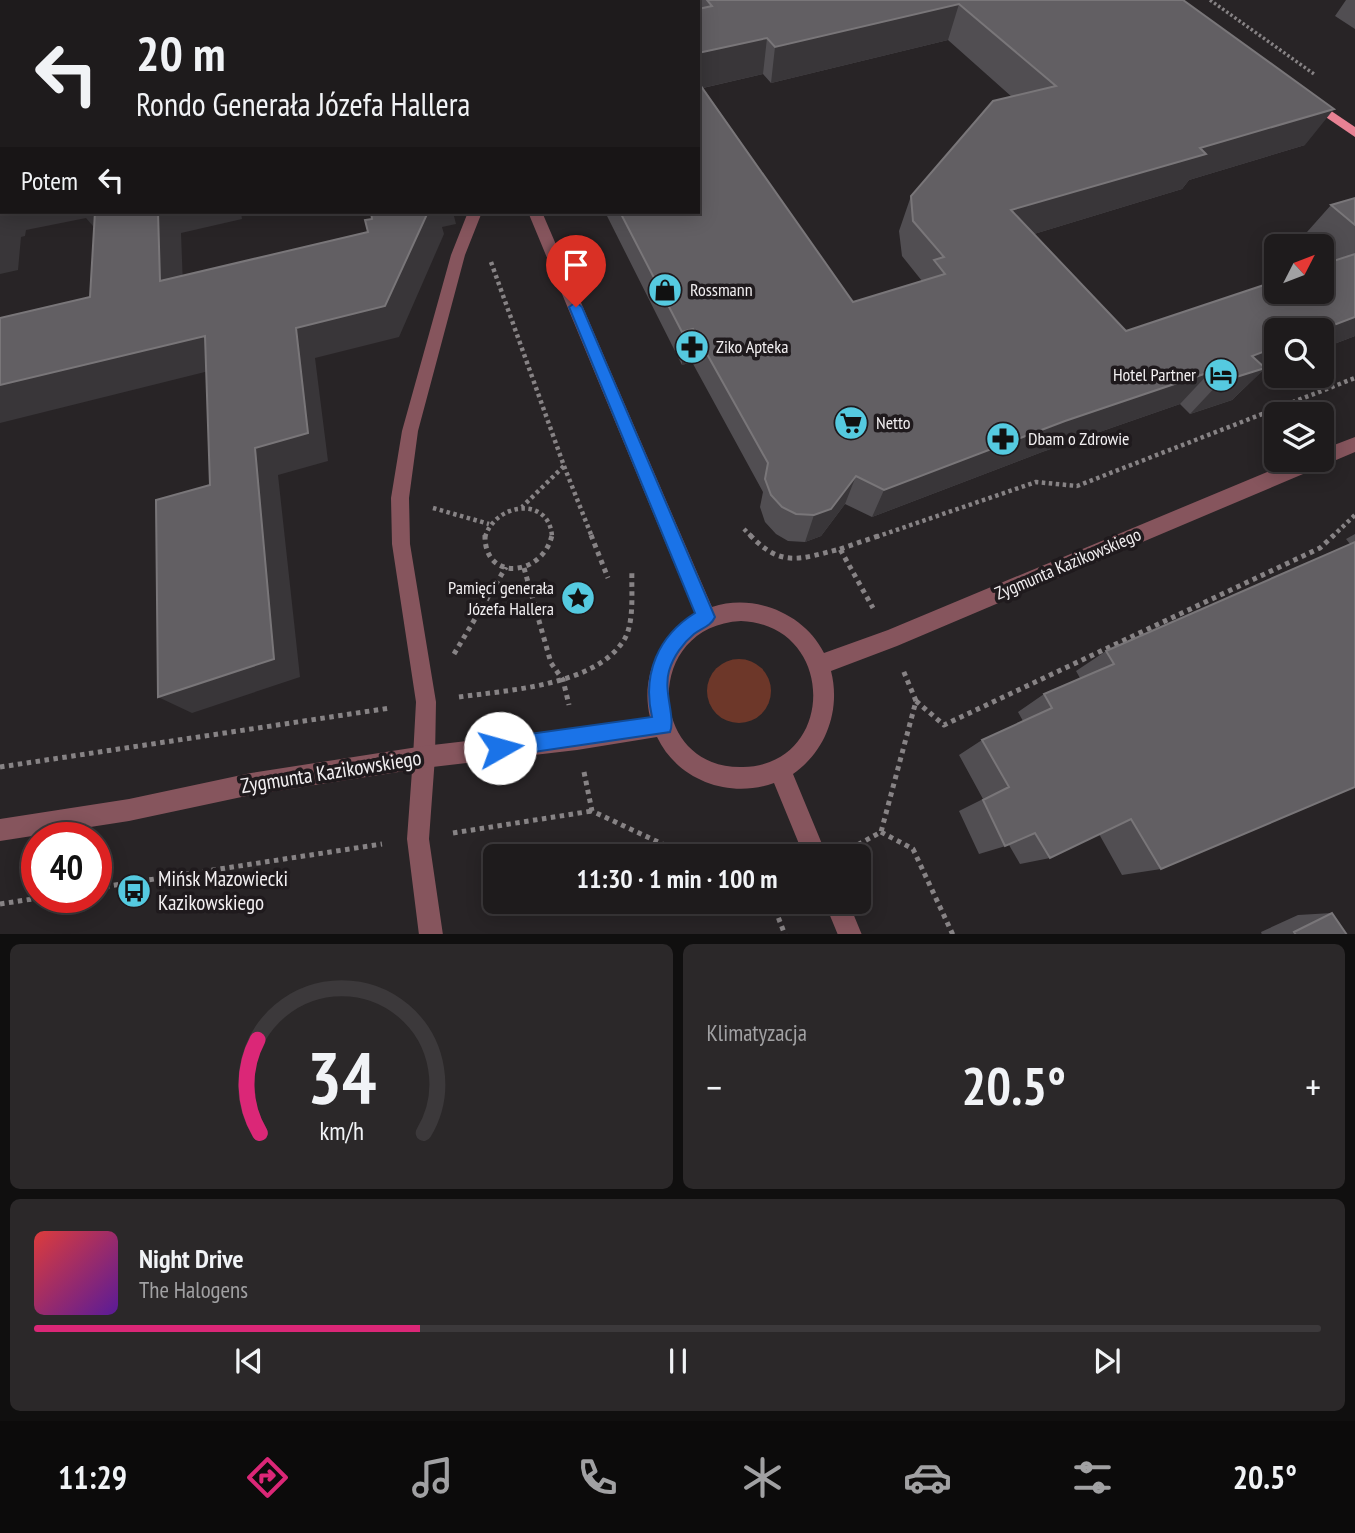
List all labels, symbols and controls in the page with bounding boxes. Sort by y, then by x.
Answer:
text: 20 m [136,21,225,85]
icon: left [21,28,112,119]
text: Rondo Generała Józefa Hallera [136,83,470,125]
icon: left [92,161,130,199]
text: Potem [21,164,78,197]
north arrow [1264,234,1334,304]
map controls [1264,234,1334,472]
pin [546,235,606,307]
icon: arrive [557,246,595,284]
shop icon: Rossmann [646,271,684,309]
place label: Rossmann [690,278,753,301]
button: search [1264,318,1334,388]
pharmacy icon: Ziko Apteka [673,328,711,366]
place label: Ziko Apteka [716,335,789,358]
hotel icon: Hotel Partner [1202,356,1240,394]
place label: Hotel Partner [1113,363,1196,386]
button: layers [1264,402,1334,472]
supermarket icon: Netto [832,404,870,442]
place label: Netto [876,411,911,434]
pharmacy icon: Dbam o Zdrowie [984,420,1022,458]
place label: Dbam o Zdrowie [1028,427,1130,450]
street label: Zygmunta Kazikowskiego [991,522,1144,605]
place label: Pamięci generała Józefa Hallera [448,576,554,620]
place icon: Pamięci generała Józefa Hallera [559,579,597,617]
position arrow [463,711,537,785]
street label: Zygmunta Kazikowskiego [239,744,423,799]
speed limit sign: 40 [21,822,112,913]
text: 11:30 · 1 min · 100 m [577,862,777,895]
place label: Mińsk Mazowiecki Kazikowskiego [158,865,288,916]
bus stop icon: Mińsk Mazowiecki Kazikowskiego [115,872,153,910]
text: Klimatyzacja [707,1018,807,1047]
text: 34 [306,1029,376,1123]
text: 20.5° [961,1052,1066,1119]
text: − [707,1062,722,1111]
text: + [1305,1062,1321,1111]
text: km/h [319,1114,363,1146]
text: Night Drive [139,1242,244,1275]
text: The Halogens [139,1275,248,1304]
icon: previous [230,1342,268,1380]
icon: pause [659,1342,697,1380]
icon: next [1088,1342,1126,1380]
icon: directions [243,1453,292,1502]
icon: music [408,1453,457,1502]
icon: phone [573,1453,622,1502]
icon: climate [738,1453,787,1502]
icon: car [903,1453,952,1502]
icon: filters [1068,1453,1117,1502]
text: 11:29 [58,1456,127,1498]
text: 20.5° [1233,1456,1297,1498]

